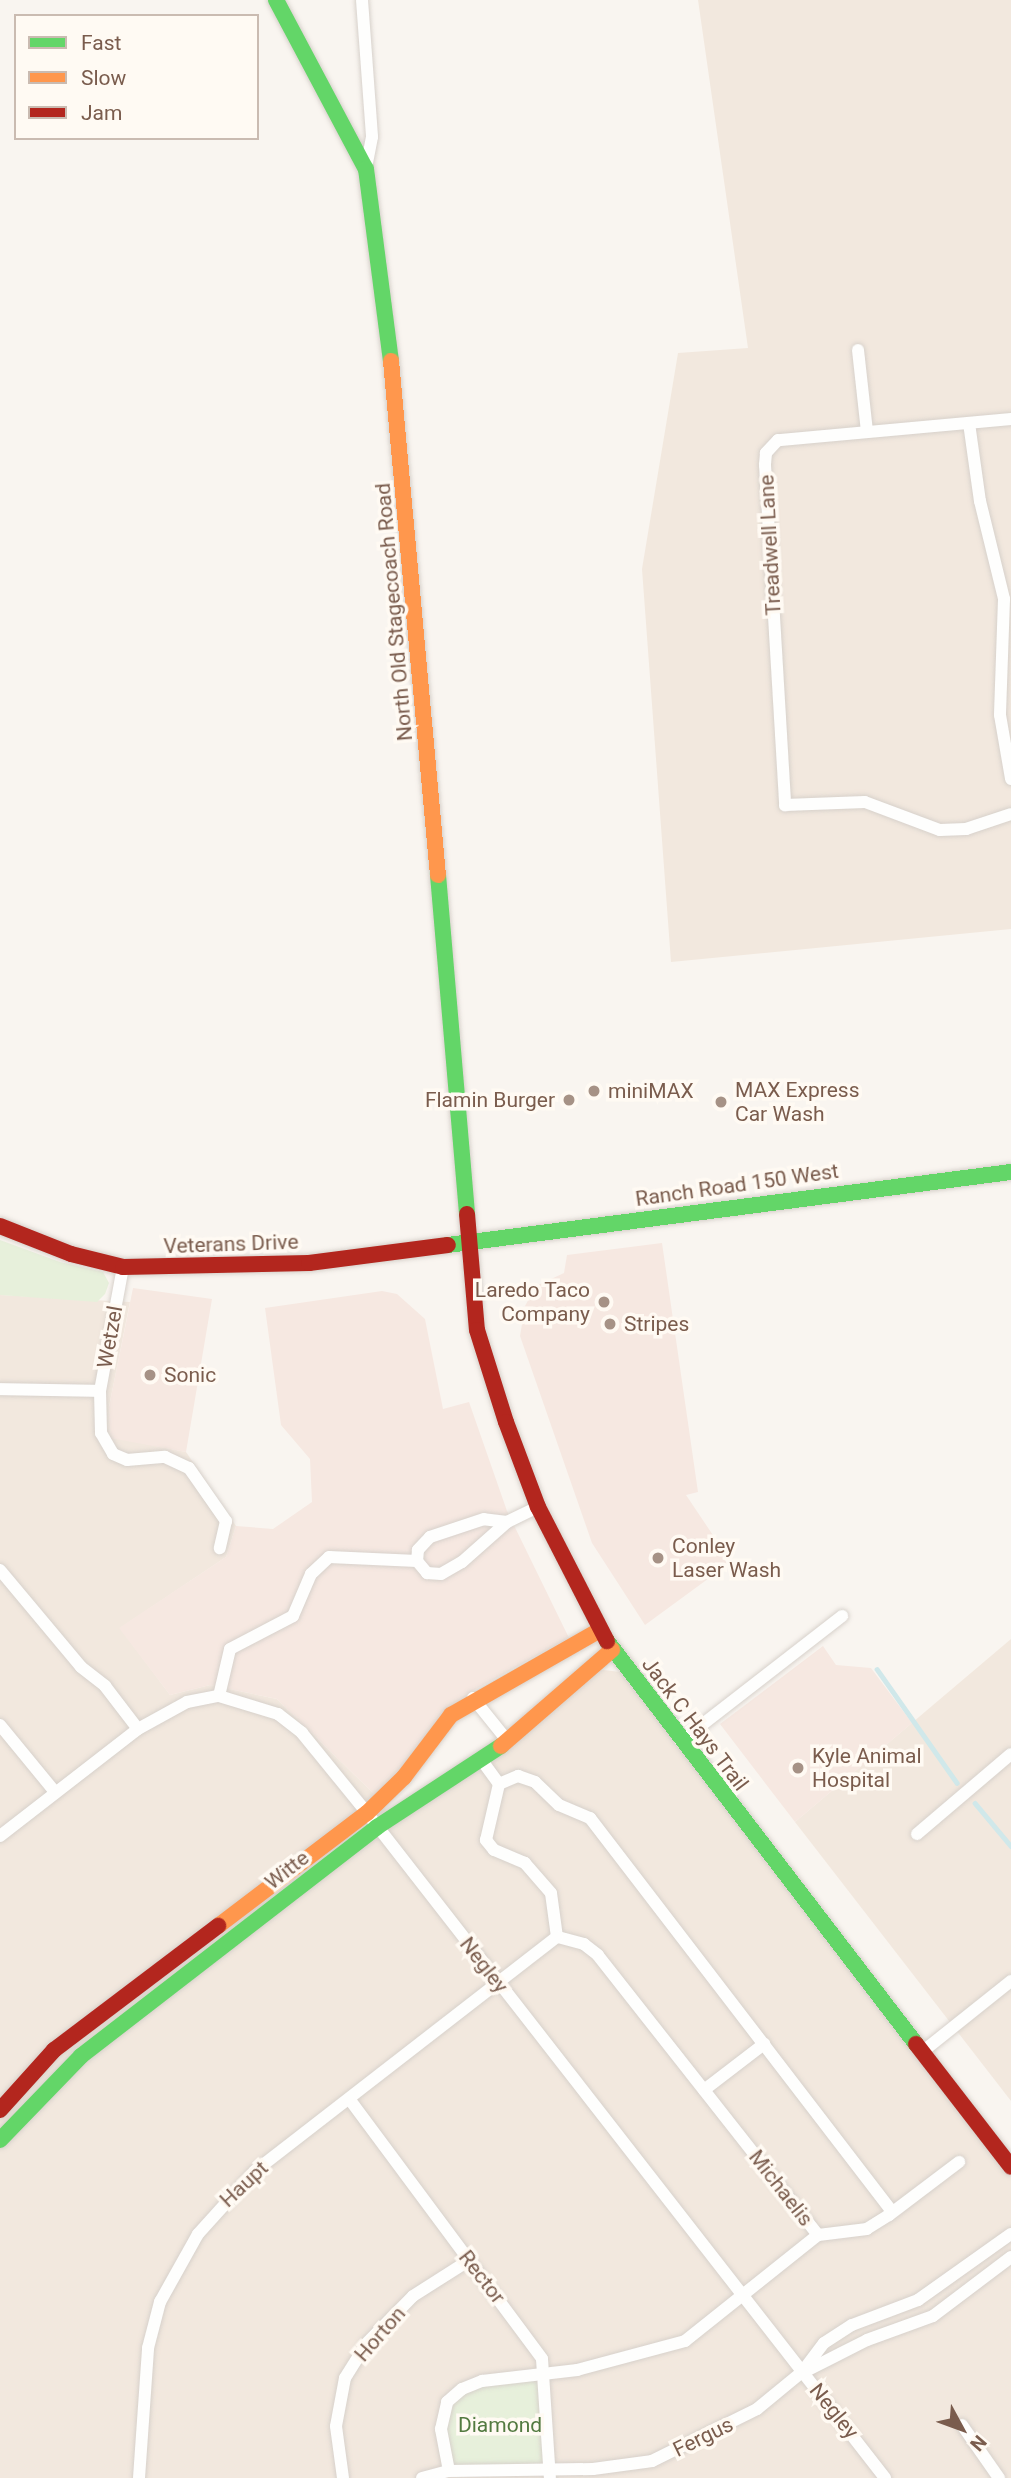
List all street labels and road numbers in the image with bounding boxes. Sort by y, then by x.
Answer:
street label: Treadwell Lane [754,474,786,616]
street label: North Old Stagecoach Road [370,482,418,742]
street label: Ranch Road 150 West [634,1158,840,1212]
street label: Veterans Drive [163,1229,299,1259]
street label: Wetzel [92,1304,128,1370]
street label: Jack C Hays Trail [636,1652,754,1796]
street label: Witte [260,1845,314,1895]
street label: Negley [454,1932,514,1998]
street label: Michaelis [743,2145,819,2231]
street label: Haupt [215,2155,273,2213]
street label: Rector [453,2245,511,2309]
street label: Horton [349,2301,411,2367]
street label: Negley [804,2378,864,2444]
street label: Fergus [669,2412,737,2462]

